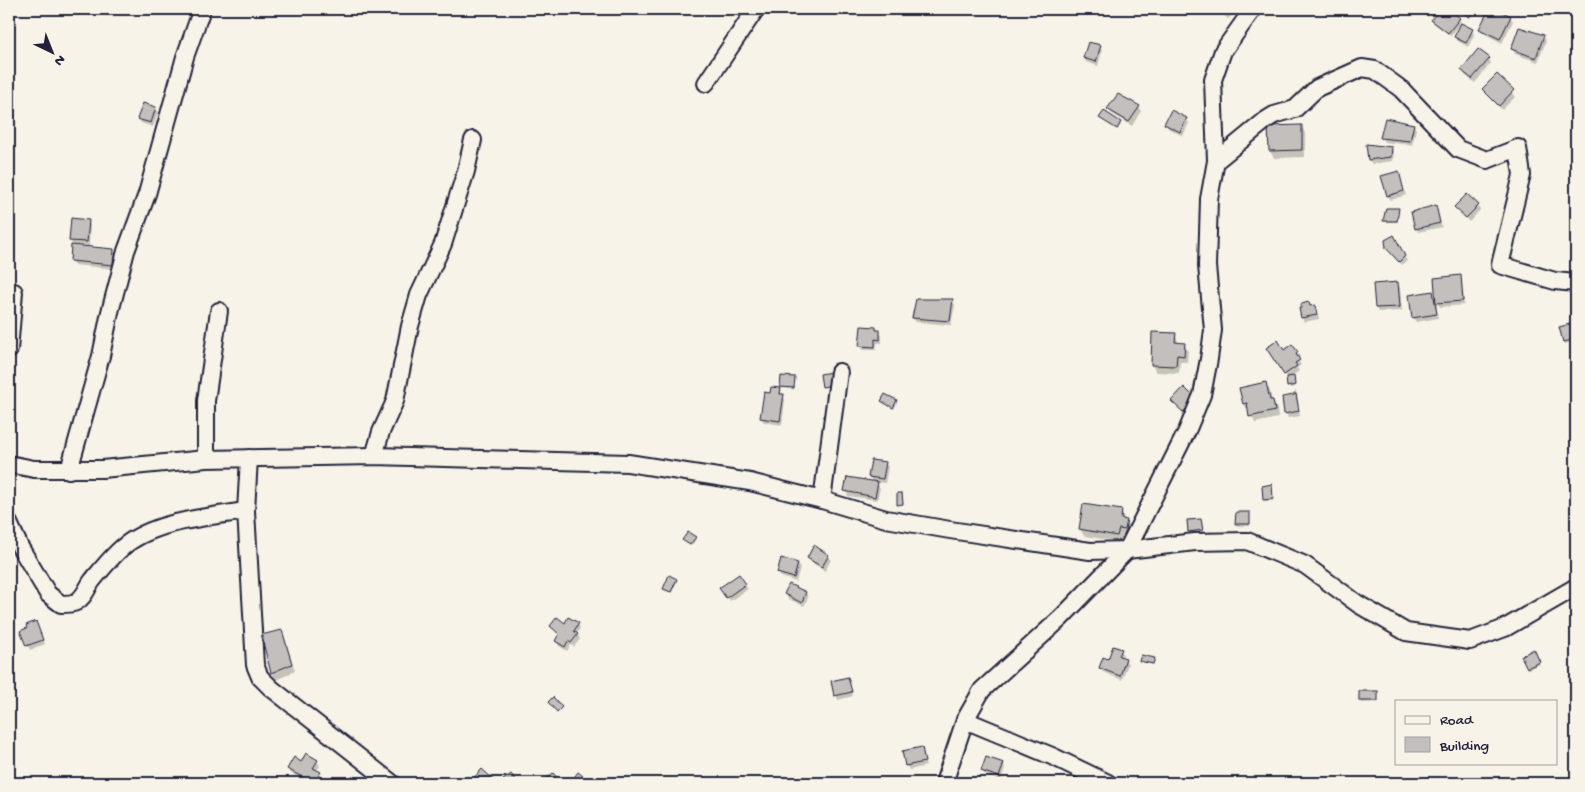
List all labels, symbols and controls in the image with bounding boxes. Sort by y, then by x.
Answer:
north arrow [28,28,78,78]
text: N [50,50,68,69]
legend [1395,700,1558,764]
text: Road [1440,712,1474,730]
text: Building [1439,738,1489,756]

